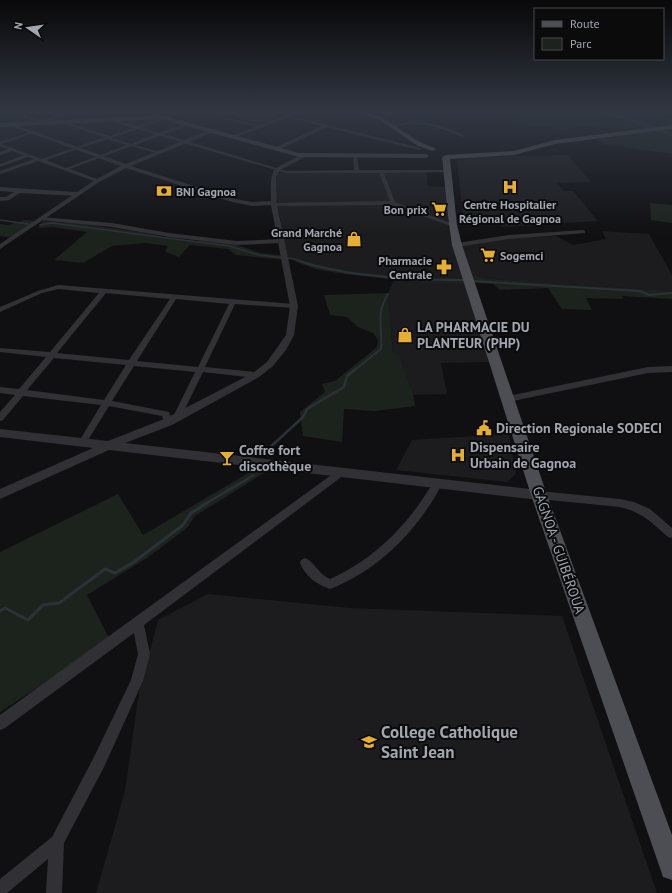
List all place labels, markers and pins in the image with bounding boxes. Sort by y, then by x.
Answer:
hospital icon: Centre Hospitalier Régional de Gagnoa [501,178,519,196]
bank icon: BNI Gagnoa [155,182,173,200]
place label: BNI Gagnoa [176,184,236,199]
place label: Centre Hospitalier Régional de Gagnoa [459,197,561,226]
supermarket icon: Bon prix [430,200,448,218]
place label: Bon prix [384,202,428,217]
place label: Grand Marché Gagnoa [271,225,342,254]
shop icon: Grand Marché Gagnoa [345,230,363,248]
supermarket icon: Sogemci [479,246,497,264]
place label: Sogemci [500,248,543,263]
place label: Pharmacie Centrale [378,253,432,282]
pharmacy icon: Pharmacie Centrale [435,258,453,276]
place label: LA PHARMACIE DU PLANTEUR (PHP) [417,318,530,352]
shop icon: LA PHARMACIE DU PLANTEUR (PHP) [396,326,414,344]
public building icon: Direction Regionale SODECI [475,419,493,437]
place label: Direction Regionale SODECI [496,419,662,437]
place label: Dispensaire Urbain de Gagnoa [470,438,576,472]
place label: Coffre fort discothèque [239,441,311,475]
hospital icon: Dispensaire Urbain de Gagnoa [449,446,467,464]
bar icon: Coffre fort discothèque [218,449,236,467]
place label: College Catholique Saint Jean [381,721,518,763]
school or university icon: College Catholique Saint Jean [360,733,378,751]

